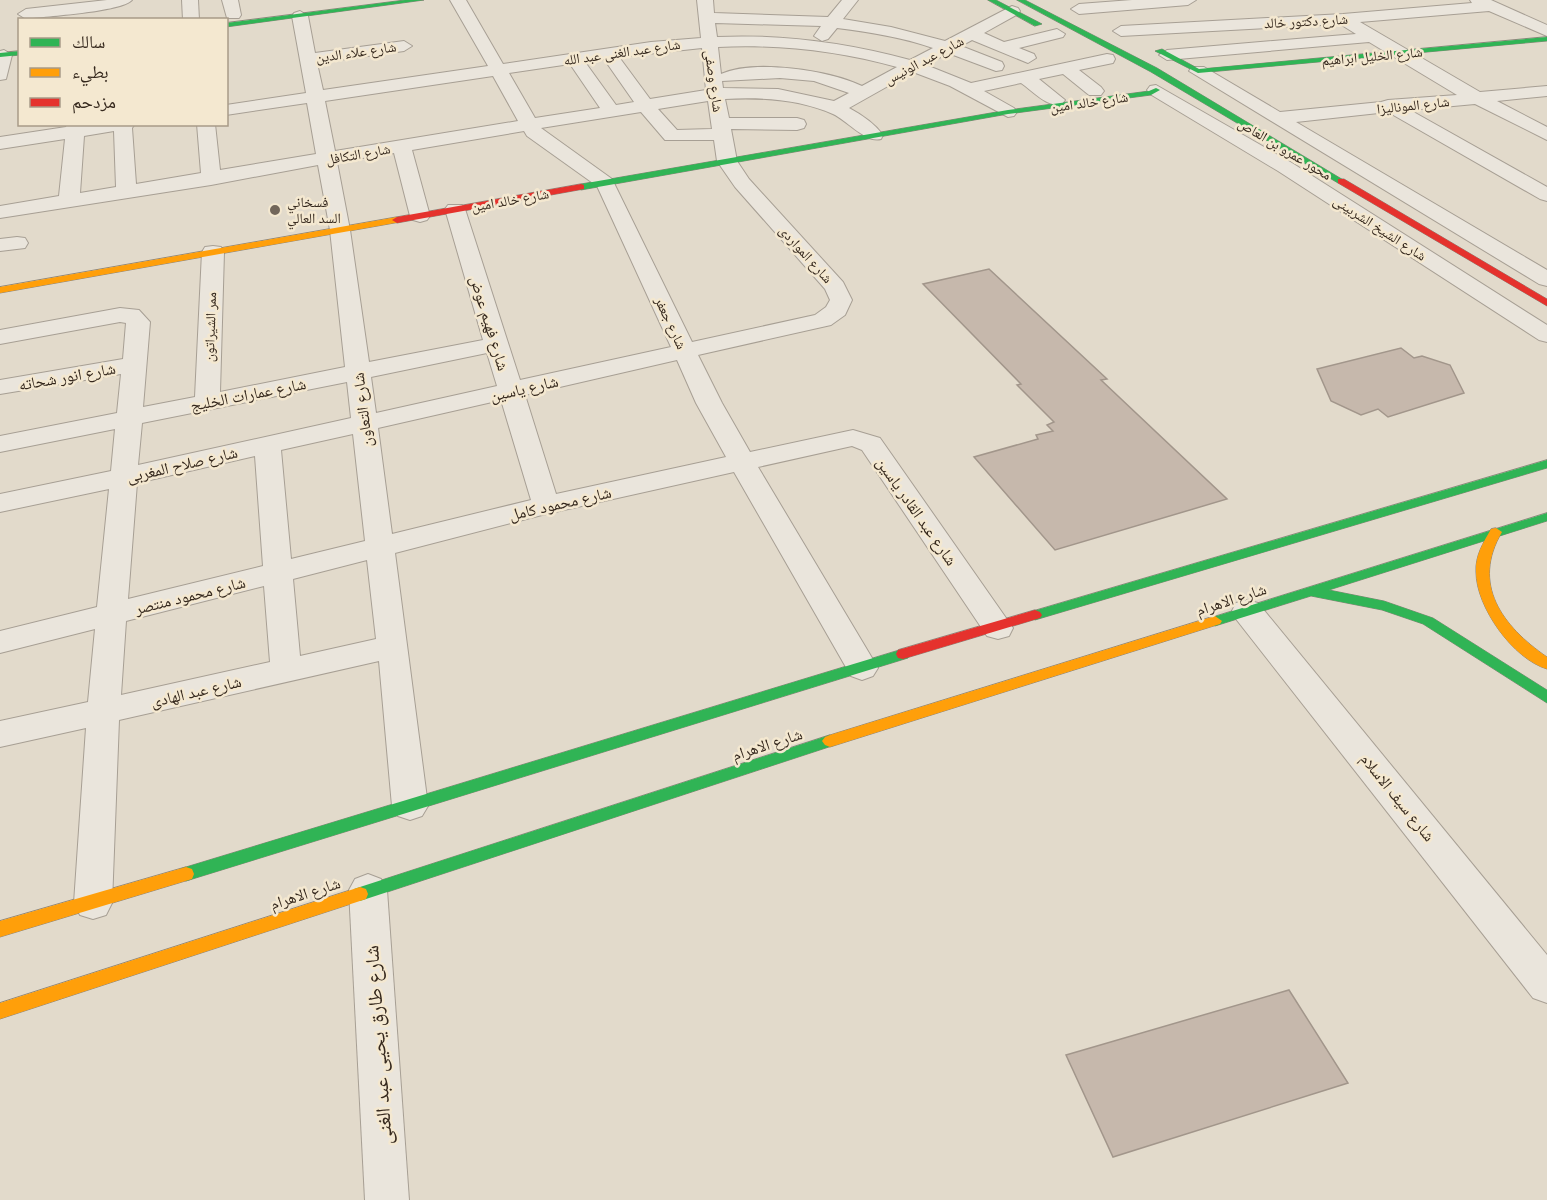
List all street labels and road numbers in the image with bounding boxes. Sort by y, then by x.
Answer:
street label: شارع دكتور خالد [1263,9,1349,33]
street label: شارع عبد الونيس [881,31,967,89]
street label: شارع عبد الغنى عبد الله [562,34,682,70]
street label: شارع علاء الدين [314,36,398,68]
street label: شارع الخليل ابراهيم [1321,42,1423,70]
street label: شارع وصفى [700,49,728,113]
street label: شارع خالد امين [1049,87,1129,117]
street label: شارع الموناليزا [1376,91,1450,119]
street label: محور عمرو بن العاص [1235,113,1336,184]
street label: شارع التكافل [324,138,392,170]
street label: شارع خالد امين [470,183,550,217]
street label: شارع الشيخ الشربينى [1330,190,1430,266]
street label: شارع المواردى [775,221,837,287]
street label: شارع فهيم عوض [465,273,515,373]
street label: ممر الشيراتون [199,291,220,362]
street label: شارع جعفر [650,293,692,353]
street label: شارع انور شحاته [17,357,117,395]
street label: شارع ياسين [488,369,560,407]
street label: شارع عمارات الخليج [188,372,308,416]
street label: شارع التعاون [347,372,377,448]
street label: شارع صلاح المغربى [124,441,240,487]
street label: شارع عبد القادر ياسين [871,452,963,570]
street label: شارع محمود كامل [507,481,613,525]
street label: شارع محمود منتصر [131,571,248,620]
street label: شارع الاهرام [1193,577,1269,621]
street label: شارع عبد الهادى [149,670,243,712]
street label: شارع الاهرام [729,722,805,766]
street label: شارع سيف الاسلام [1356,748,1440,846]
street label: شارع الاهرام [267,871,343,915]
street label: شارع طارق يحيى عبد الغنى [357,944,398,1146]

